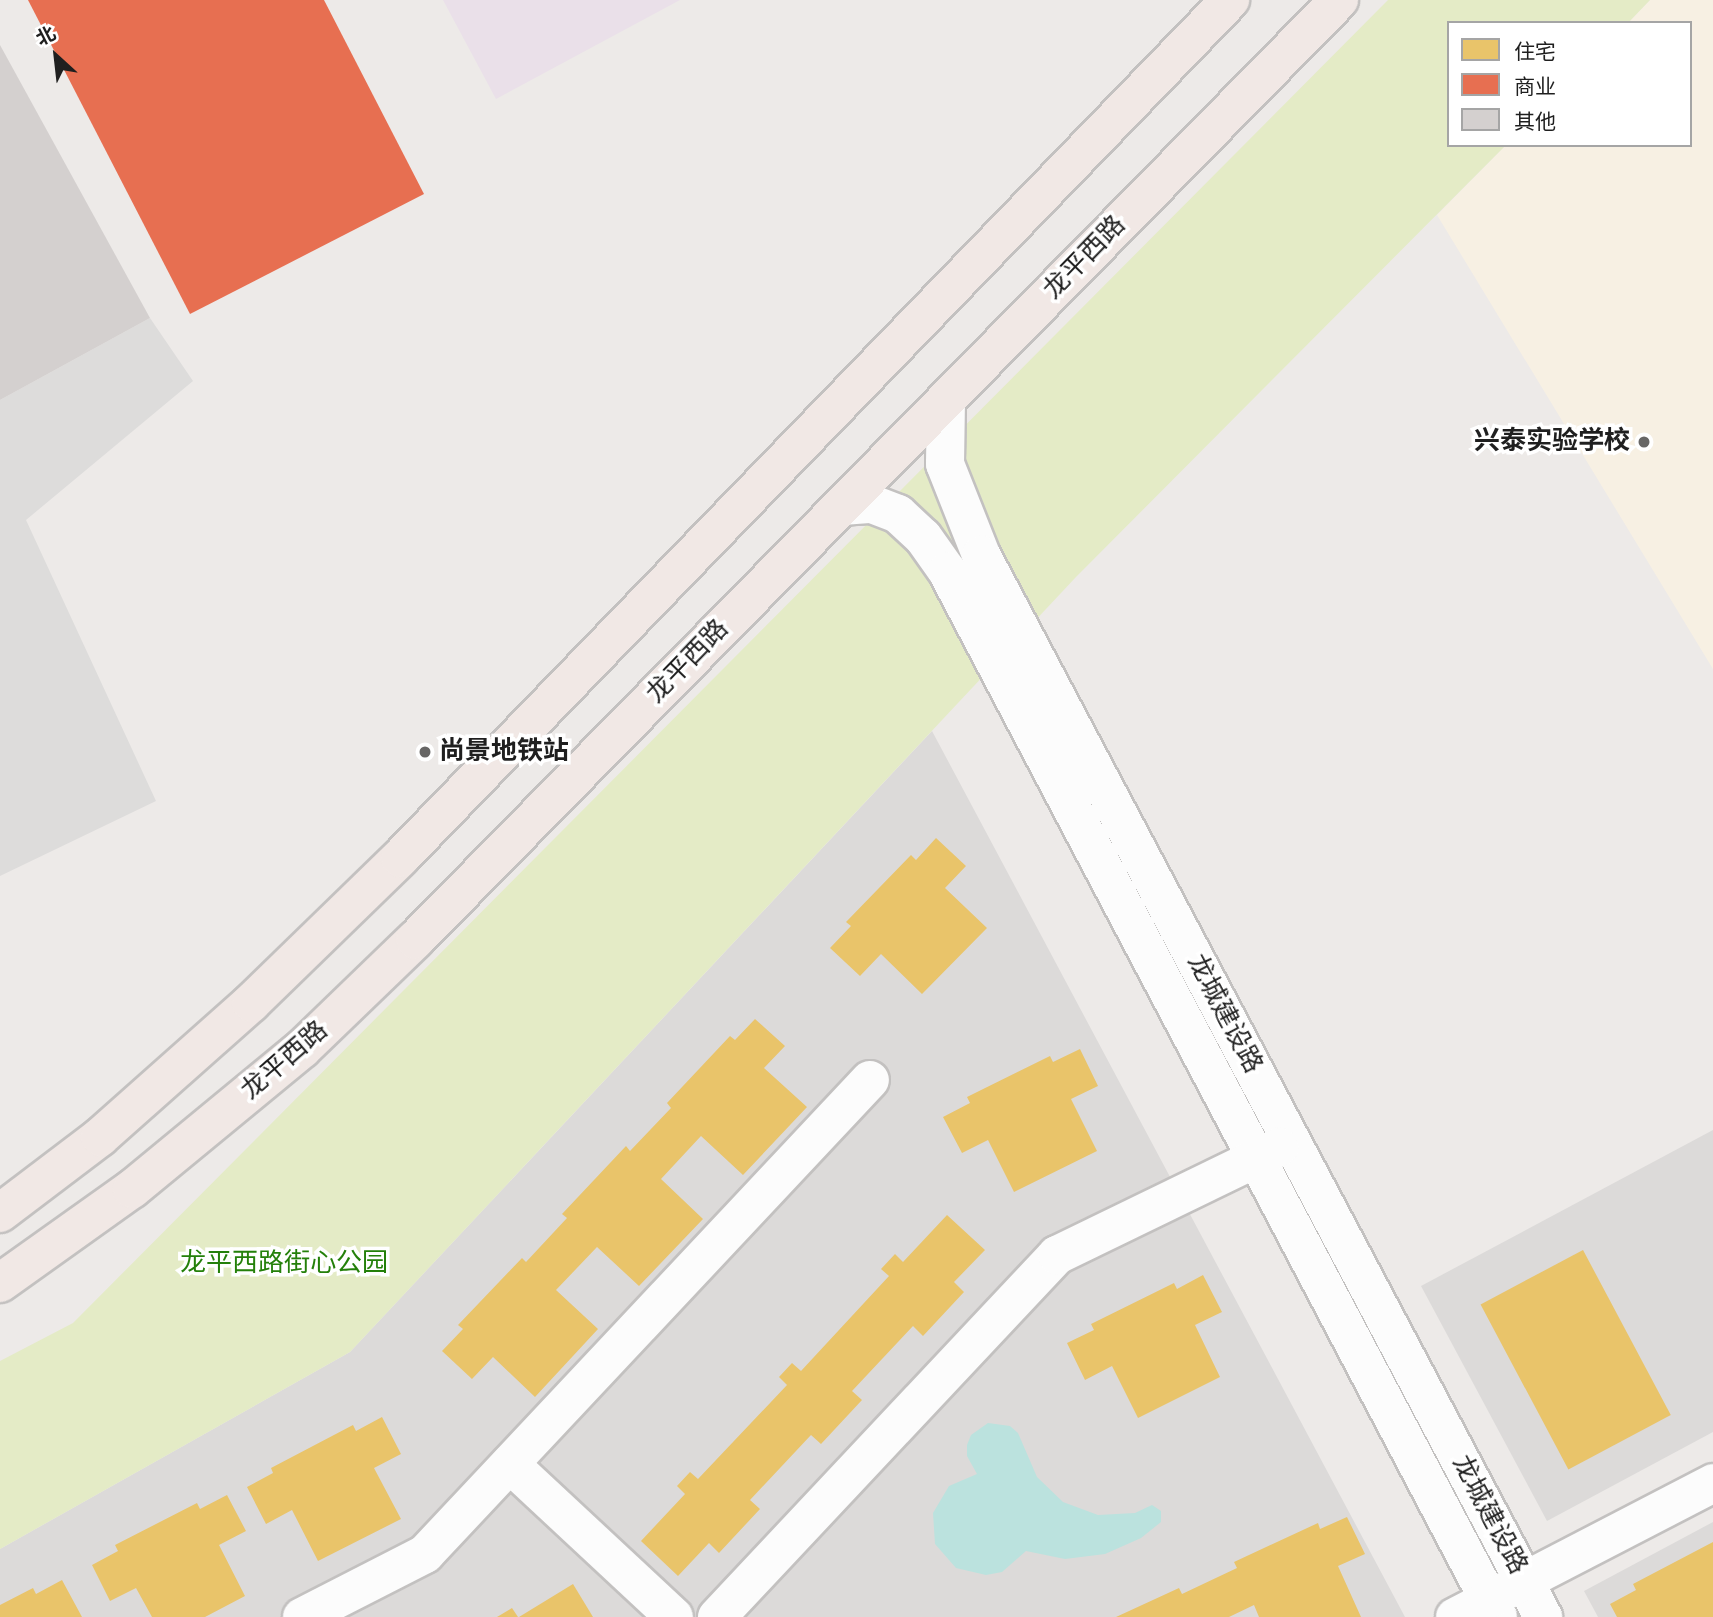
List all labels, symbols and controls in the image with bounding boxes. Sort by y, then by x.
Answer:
north arrow [21,21,91,91]
legend [1447,21,1692,147]
text: 北 [33,22,60,51]
text: 住宅 [1514,40,1556,65]
text: 商业 [1514,75,1556,100]
text: 其他 [1514,110,1556,135]
street label: 龙平西路 [1038,210,1132,306]
place label: 兴泰实验学校 [1474,426,1630,458]
marker: 兴泰实验学校 [1636,434,1652,450]
street label: 龙平西路 [641,614,735,710]
place label: 尚景地铁站 [439,736,569,768]
marker: 尚景地铁站 [417,744,433,760]
street label: 龙城建设路 [1180,949,1268,1079]
street label: 龙平西路 [236,1015,334,1107]
park label: 龙平西路街心公园 [180,1248,388,1280]
street label: 龙城建设路 [1445,1450,1533,1580]

